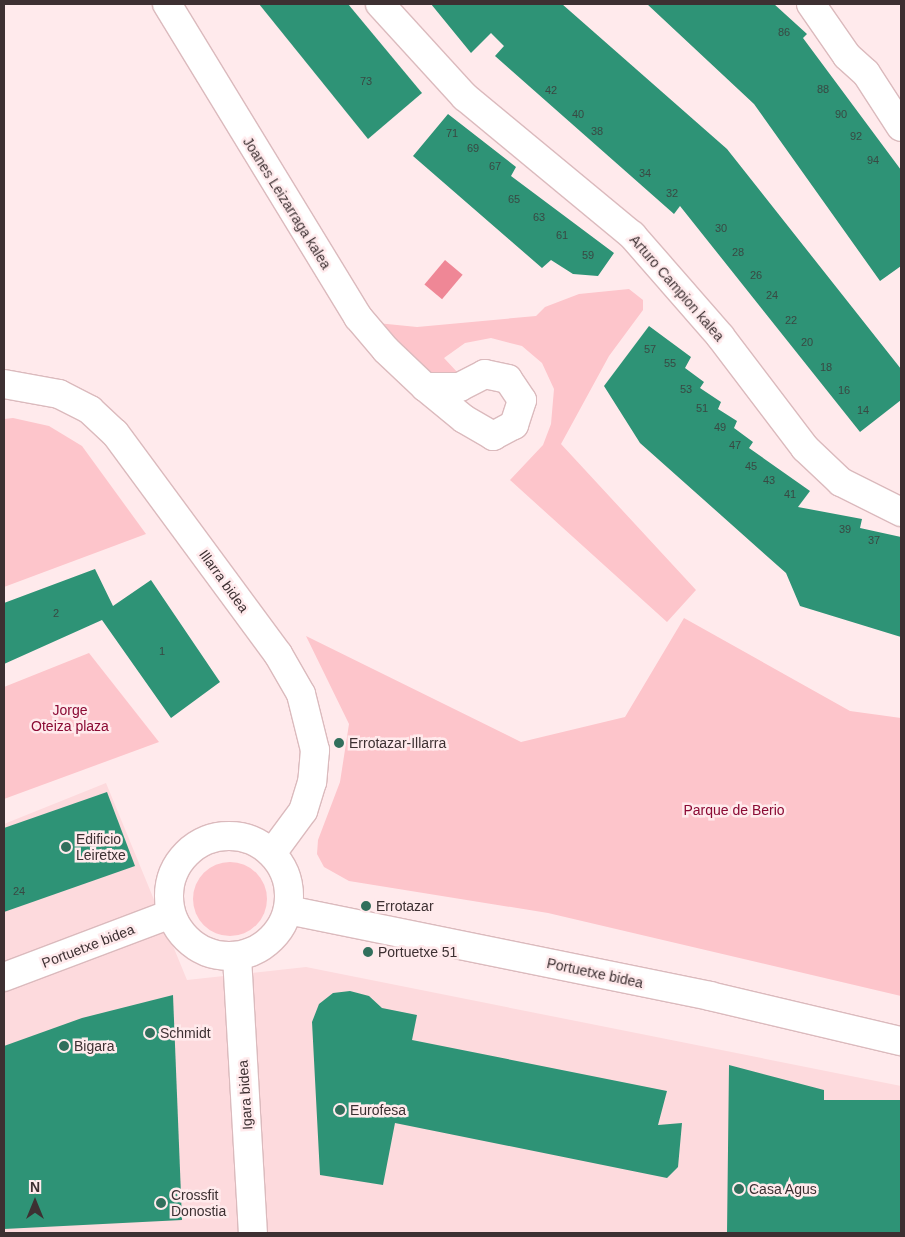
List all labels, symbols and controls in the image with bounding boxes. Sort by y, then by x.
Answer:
house number: 86 [778,25,790,39]
house number: 73 [360,74,372,88]
house number: 88 [817,82,829,96]
house number: 42 [545,83,557,97]
house number: 40 [572,107,584,121]
house number: 90 [835,107,847,121]
house number: 38 [591,124,603,138]
house number: 71 [446,126,458,140]
house number: 92 [850,129,862,143]
street label: Joanes Leizarraga kalea [239,134,335,272]
house number: 69 [467,141,479,155]
house number: 94 [867,153,879,167]
house number: 67 [489,159,501,173]
house number: 34 [639,166,651,180]
house number: 32 [666,186,678,200]
house number: 65 [508,192,520,206]
house number: 63 [533,210,545,224]
house number: 30 [715,221,727,235]
house number: 61 [556,228,568,242]
street label: Arturo Campion kalea [626,231,728,345]
house number: 28 [732,245,744,259]
house number: 59 [582,248,594,262]
house number: 26 [750,268,762,282]
house number: 24 [766,288,778,302]
house number: 22 [785,313,797,327]
house number: 20 [801,335,813,349]
house number: 57 [644,342,656,356]
house number: 55 [664,356,676,370]
house number: 18 [820,360,832,374]
house number: 53 [680,382,692,396]
house number: 16 [838,383,850,397]
house number: 51 [696,401,708,415]
house number: 14 [857,403,869,417]
house number: 49 [714,420,726,434]
house number: 47 [729,438,741,452]
house number: 45 [745,459,757,473]
house number: 43 [763,473,775,487]
house number: 41 [784,487,796,501]
house number: 39 [839,522,851,536]
house number: 37 [868,533,880,547]
street label: Illarra bidea [196,546,252,616]
house number: 2 [53,606,59,620]
house number: 1 [159,644,165,658]
park label: Jorge Oteiza plaza [31,702,109,734]
place label: Errotazar-Illarra [349,735,446,751]
marker: Errotazar-Illarra [333,737,345,749]
park label: Parque de Berio [683,802,785,818]
place label: Edificio Leiretxe [76,831,126,864]
marker: Edificio Leiretxe [60,841,72,853]
house number: 24 [13,884,25,898]
place label: Errotazar [376,898,434,914]
marker: Errotazar [360,900,372,912]
street label: Portuetxe bidea [39,921,137,971]
place label: Portuetxe 51 [378,944,457,960]
marker: Portuetxe 51 [362,946,374,958]
street label: Portuetxe bidea [545,955,645,991]
place label: Schmidt [160,1025,211,1041]
marker: Schmidt [144,1027,156,1039]
place label: Bigara [74,1038,114,1054]
marker: Bigara [58,1040,70,1052]
street label: Igara bidea [234,1059,256,1131]
place label: Eurofesa [350,1102,406,1118]
marker: Eurofesa [334,1104,346,1116]
north arrow [10,1177,60,1227]
text: N [30,1179,40,1195]
place label: Casa Agus [749,1181,817,1197]
marker: Casa Agus [733,1183,745,1195]
place label: Crossfit Donostia [171,1187,226,1220]
marker: Crossfit Donostia [155,1197,167,1209]

